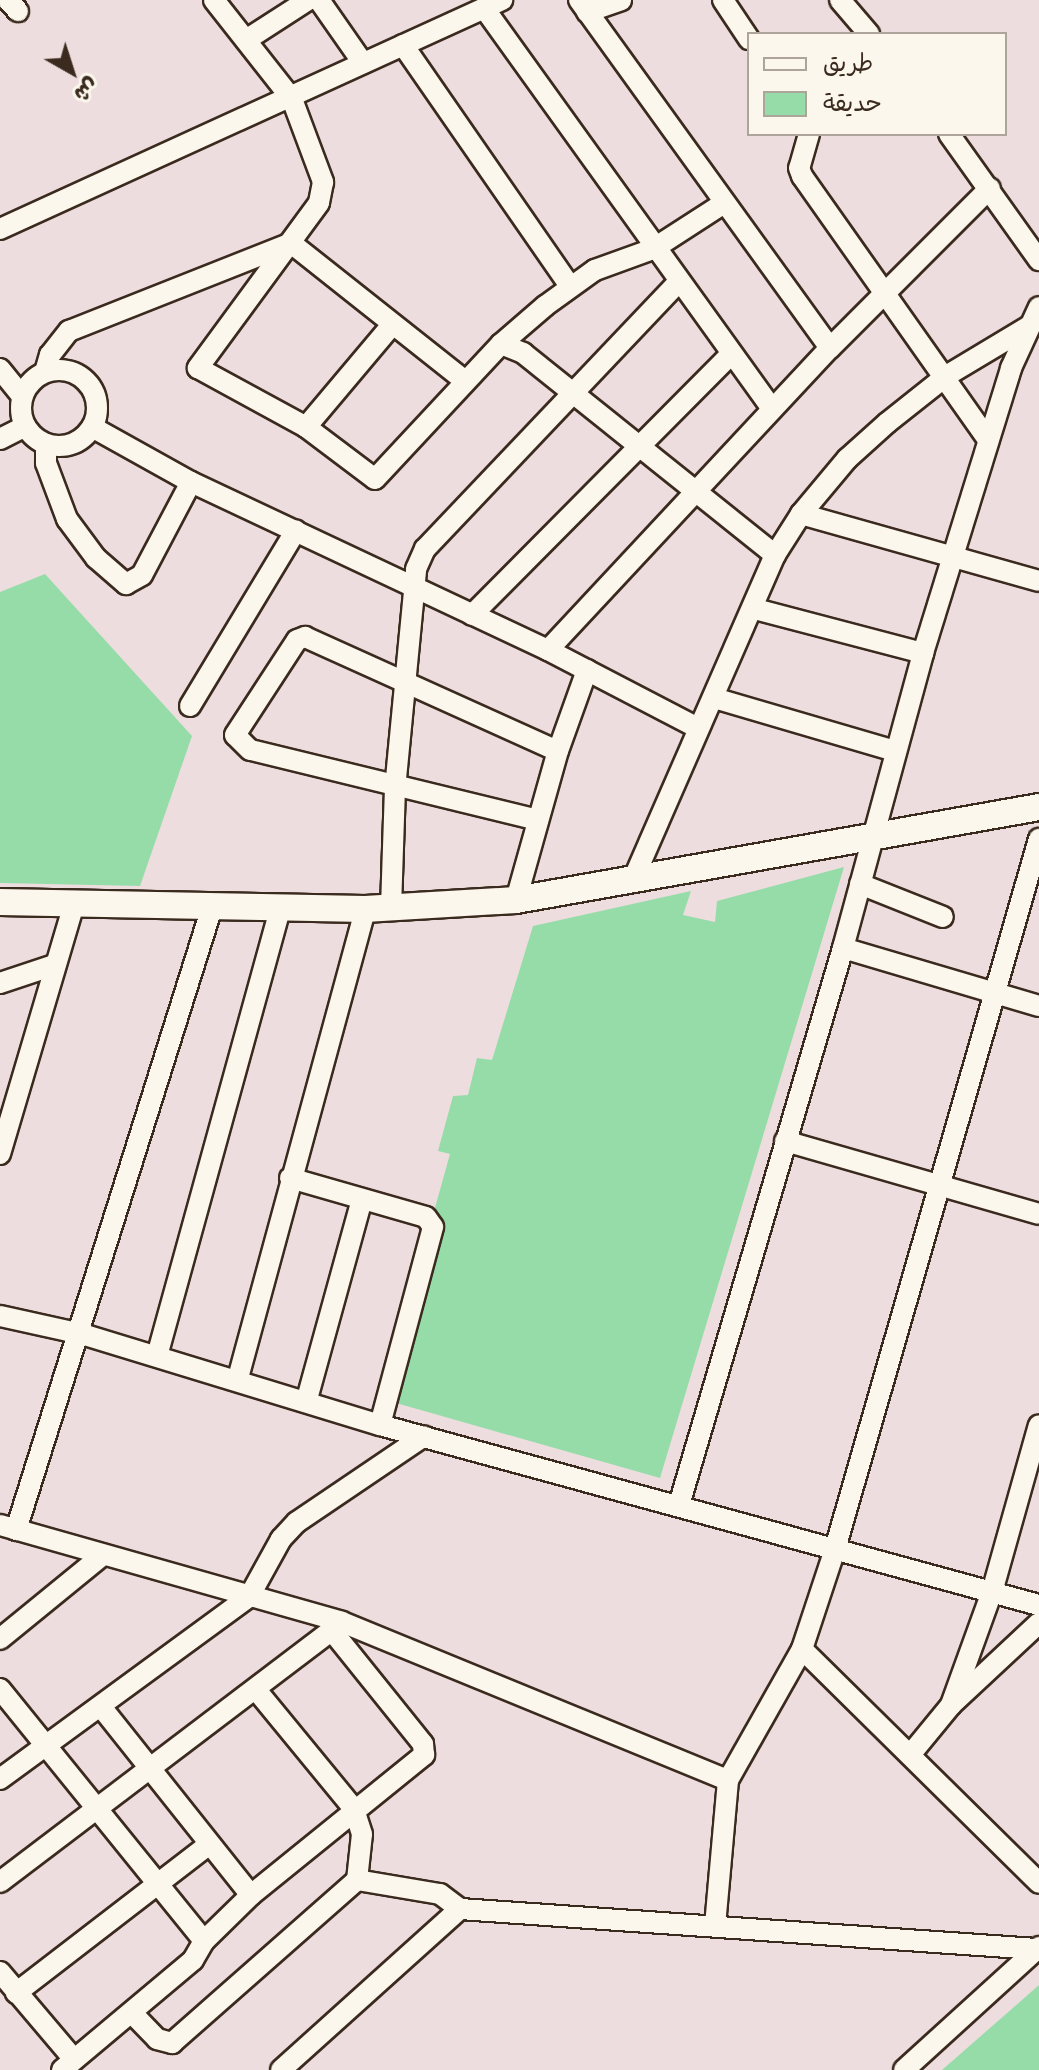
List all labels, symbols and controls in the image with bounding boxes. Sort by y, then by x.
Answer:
north arrow [32,32,112,112]
legend [747,32,1007,136]
text: طريق [823,46,873,78]
text: ش [68,71,106,110]
text: حديقة [823,86,882,118]

